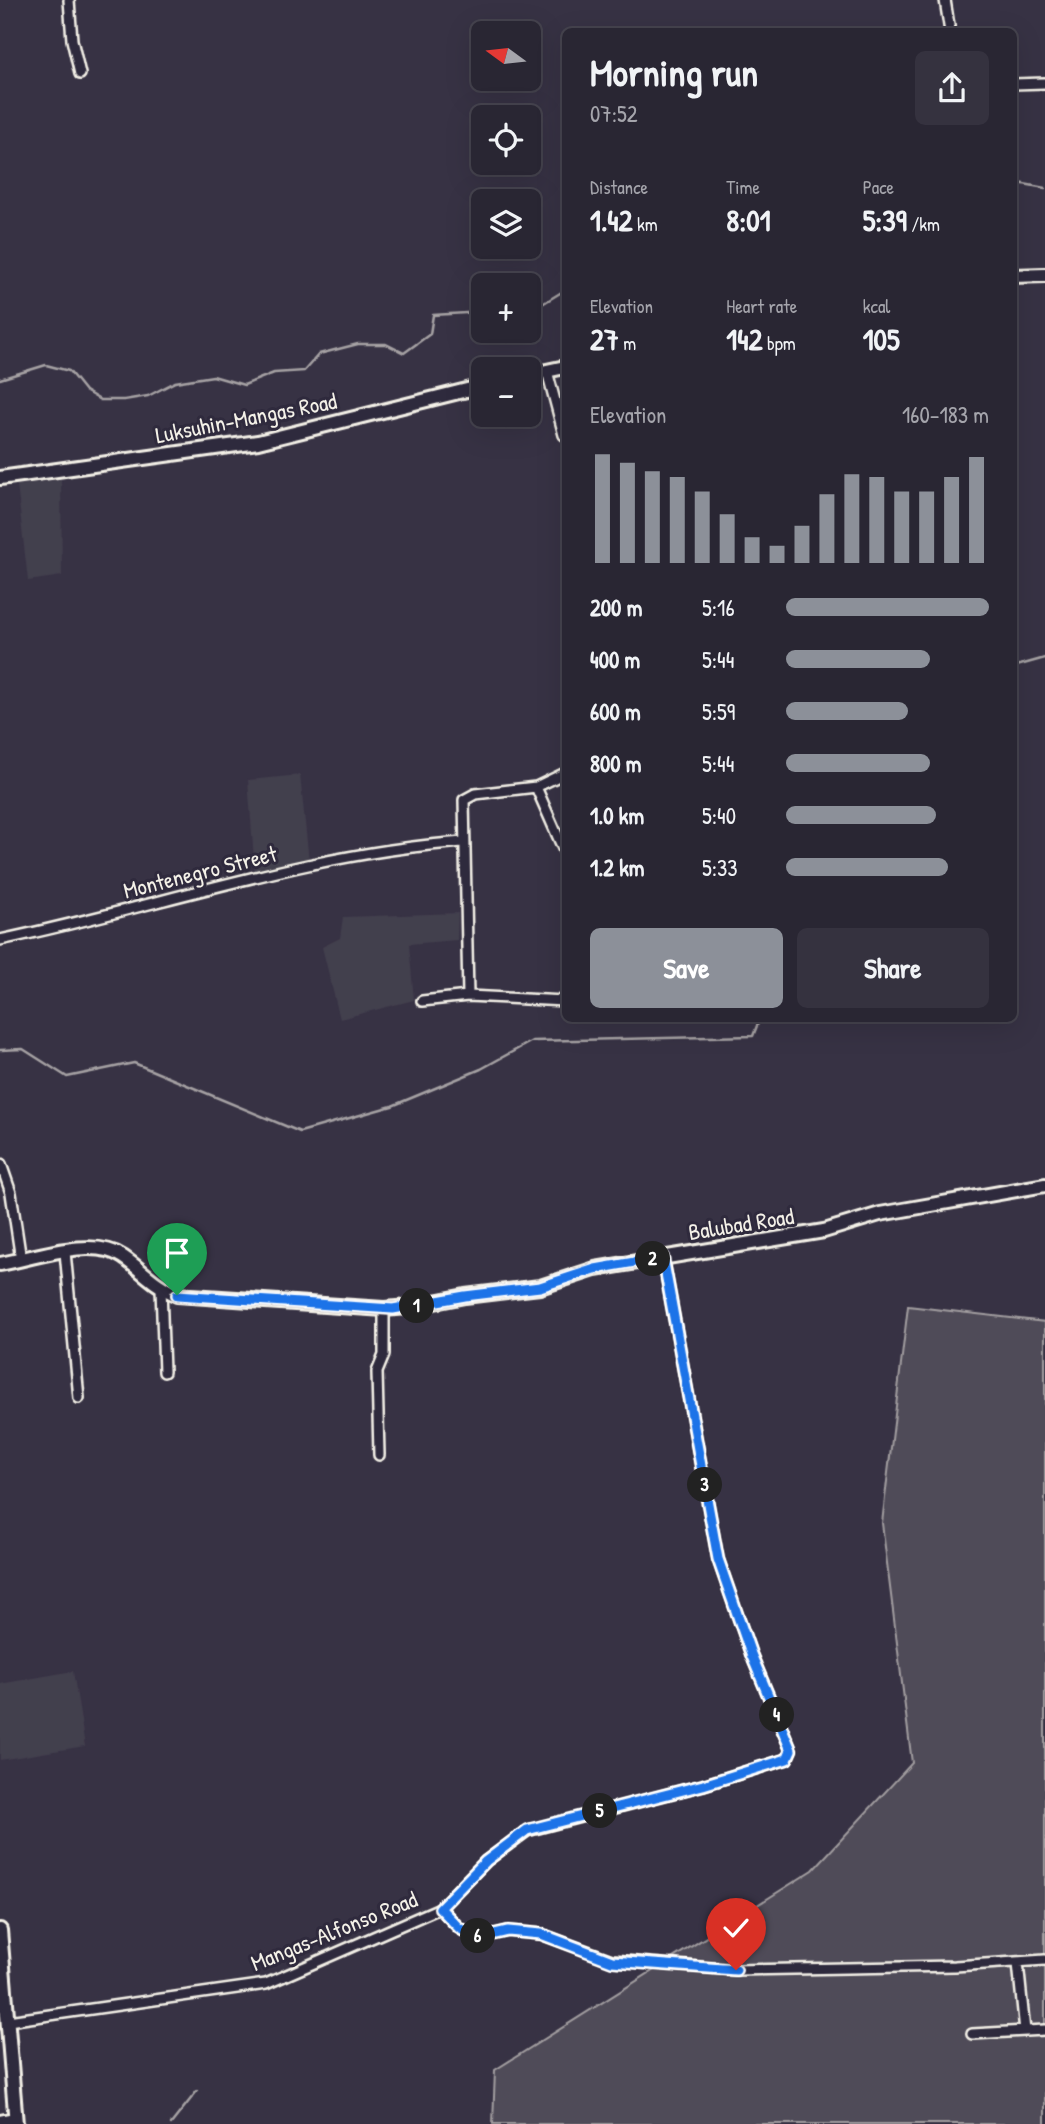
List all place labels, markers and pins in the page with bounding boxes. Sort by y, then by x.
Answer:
pin [147,1223,207,1295]
pin: 2 [636,1242,670,1276]
pin: 1 [400,1288,434,1324]
pin: 3 [688,1468,722,1502]
pin: 4 [760,1698,794,1732]
pin: 5 [582,1794,618,1828]
pin [706,1898,766,1970]
pin: 6 [461,1918,496,1954]

